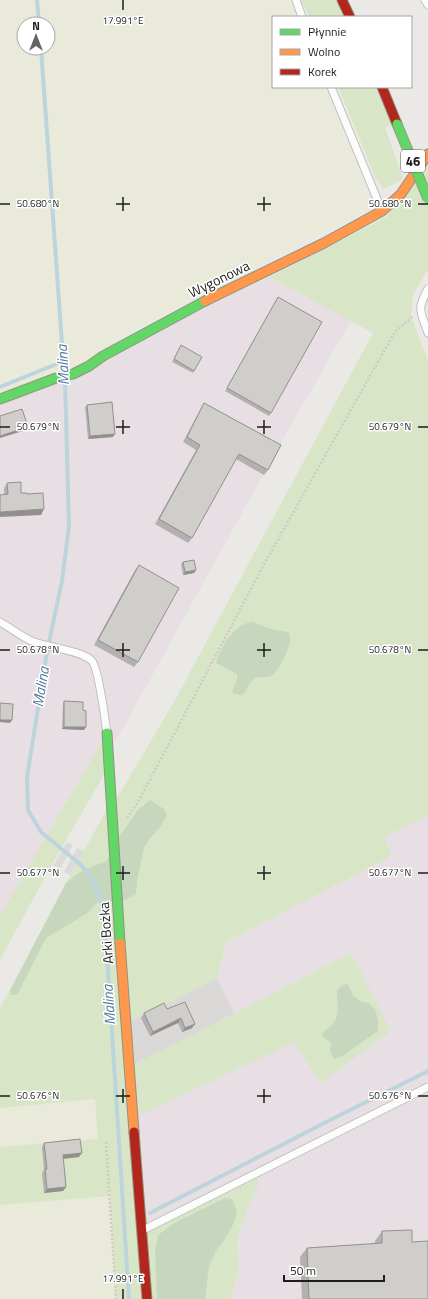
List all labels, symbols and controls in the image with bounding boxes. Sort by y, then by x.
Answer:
text: 17.991°E [102,13,144,28]
north arrow [16,16,56,56]
legend [272,16,412,88]
text: N [32,18,40,34]
text: Płynnie [308,22,346,41]
text: Wolno [308,42,340,61]
text: Korek [308,62,337,81]
road number: 46 [401,150,425,172]
text: 50.680°N [17,196,59,211]
text: 50.680°N [369,196,411,211]
street label: Wygonowa [184,255,253,302]
water label: Malina [50,343,75,386]
text: 50.679°N [17,419,59,434]
text: 50.679°N [369,419,411,434]
text: 50.678°N [17,642,59,657]
text: 50.678°N [369,642,411,657]
water label: Malina [26,664,55,709]
text: 50.677°N [17,865,59,880]
text: 50.677°N [369,865,411,880]
street label: Arki Bożka [93,901,118,965]
water label: Malina [96,983,121,1026]
text: 50.676°N [17,1088,59,1103]
text: 50.676°N [369,1088,411,1103]
scale bar [284,1257,384,1283]
text: 50 m [290,1261,316,1280]
text: 17.991°E [102,1271,144,1286]

